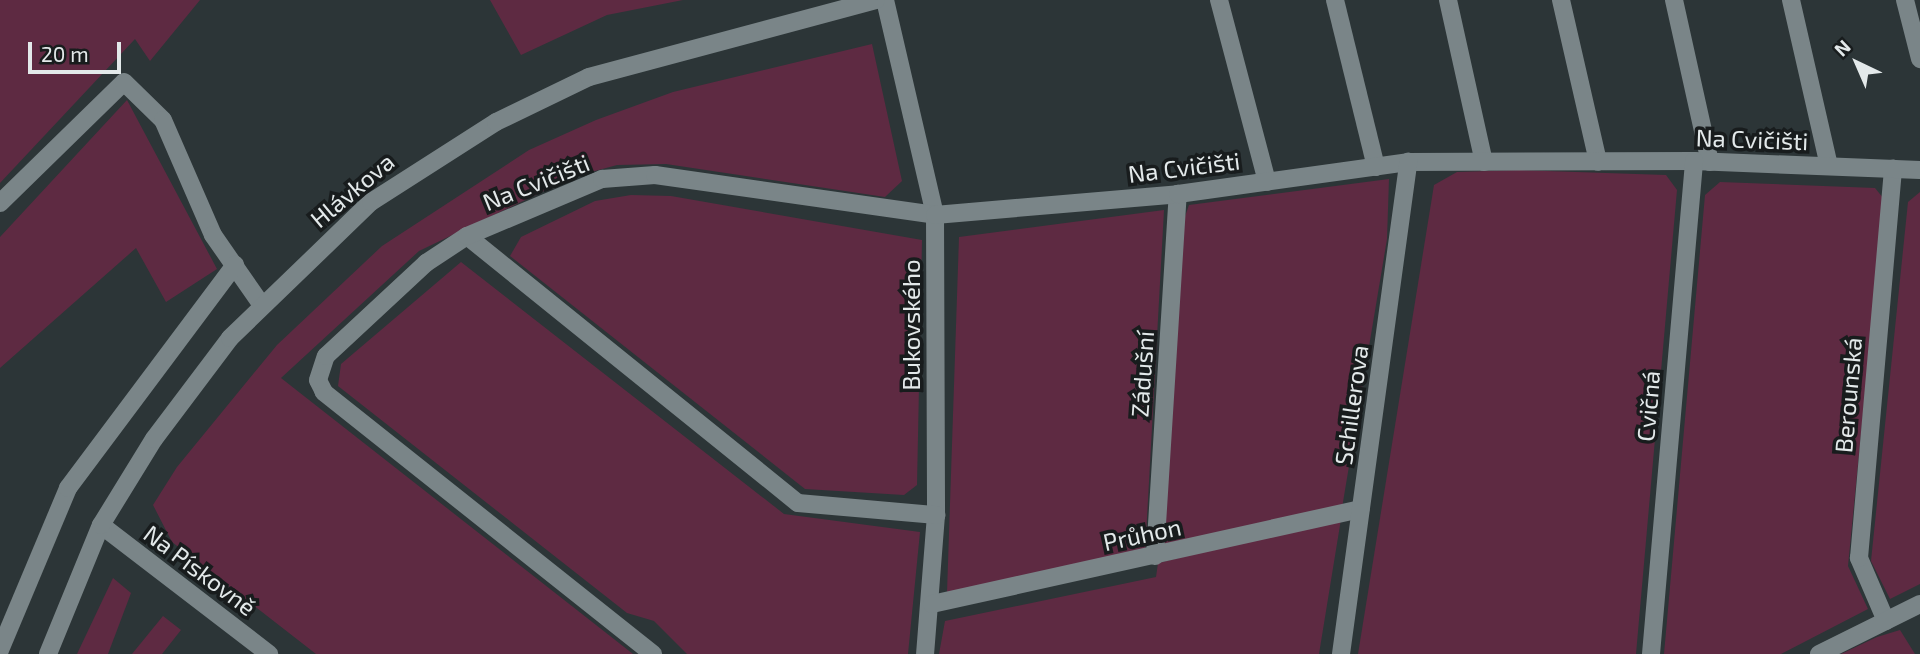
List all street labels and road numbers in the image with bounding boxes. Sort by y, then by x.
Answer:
street label: Na Cvičišti [1695,123,1809,155]
street label: Na Cvičišti [1126,146,1242,188]
street label: Hlávkova [304,147,400,233]
street label: Na Cvičišti [478,148,594,216]
street label: Bukovského [897,259,925,391]
street label: Zádušní [1125,330,1159,418]
street label: Berounská [1829,336,1867,454]
street label: Schillerova [1328,343,1374,467]
street label: Cvičná [1631,369,1665,443]
street label: Průhon [1100,512,1184,556]
street label: Na Pískovně [138,519,262,621]

